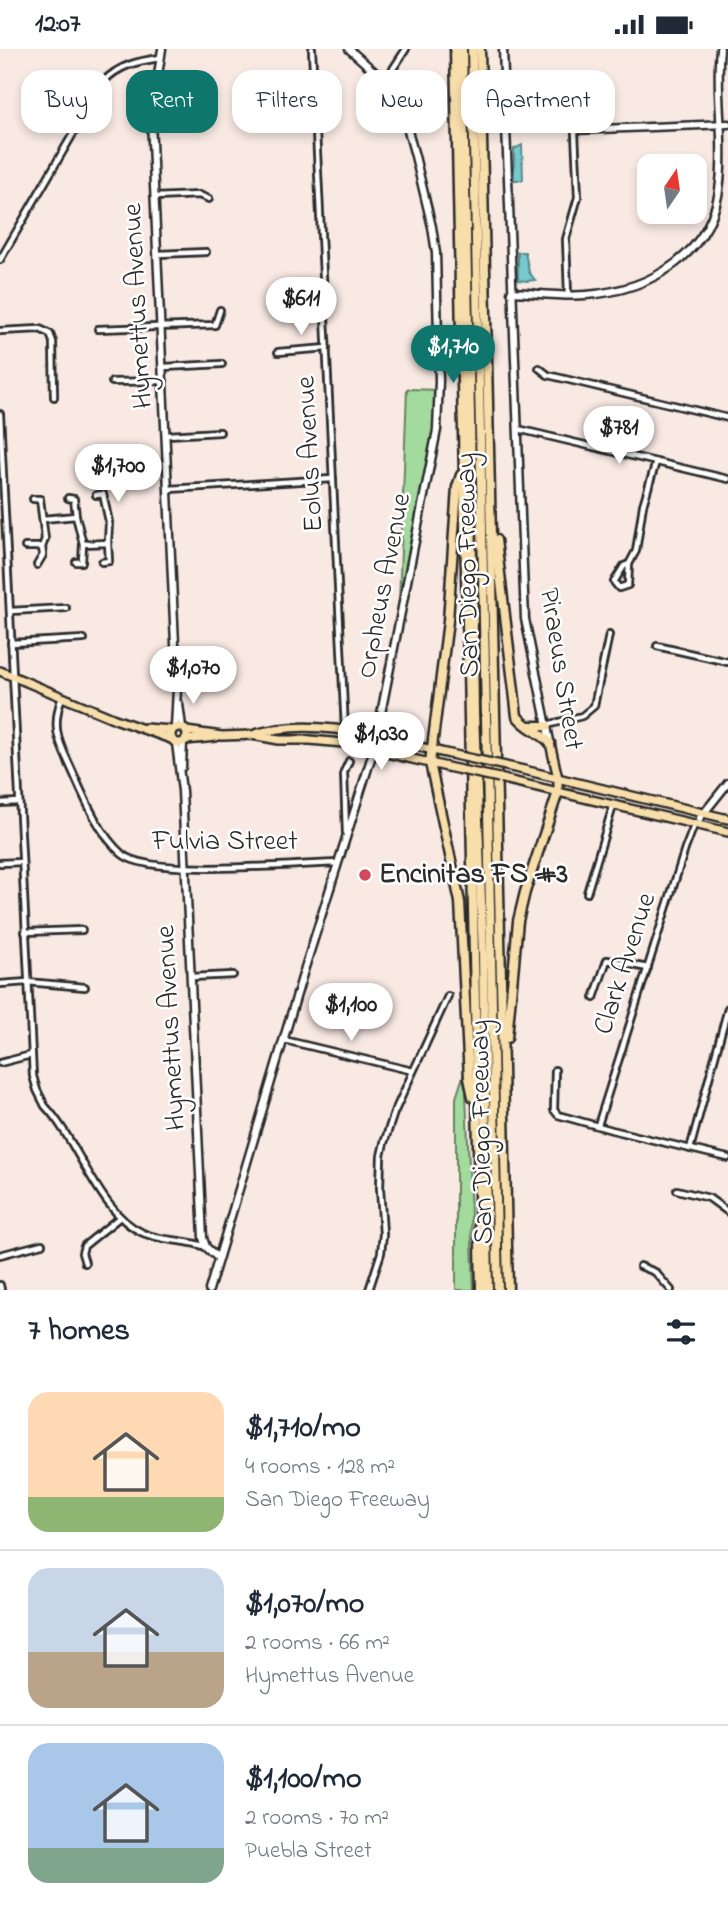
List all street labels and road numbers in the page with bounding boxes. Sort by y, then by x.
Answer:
street label: Hymettus Avenue [113,202,165,410]
street label: Eolus Avenue [286,374,336,533]
street label: San Diego Freeway [447,452,491,678]
street label: Orpheus Avenue [347,489,423,682]
street label: Piraeus Street [527,585,593,753]
street label: Fulvia Street [151,822,298,863]
street label: Clark Avenue [584,887,668,1040]
street label: Hymettus Avenue [146,924,198,1132]
street label: San Diego Freeway [461,1019,505,1245]

